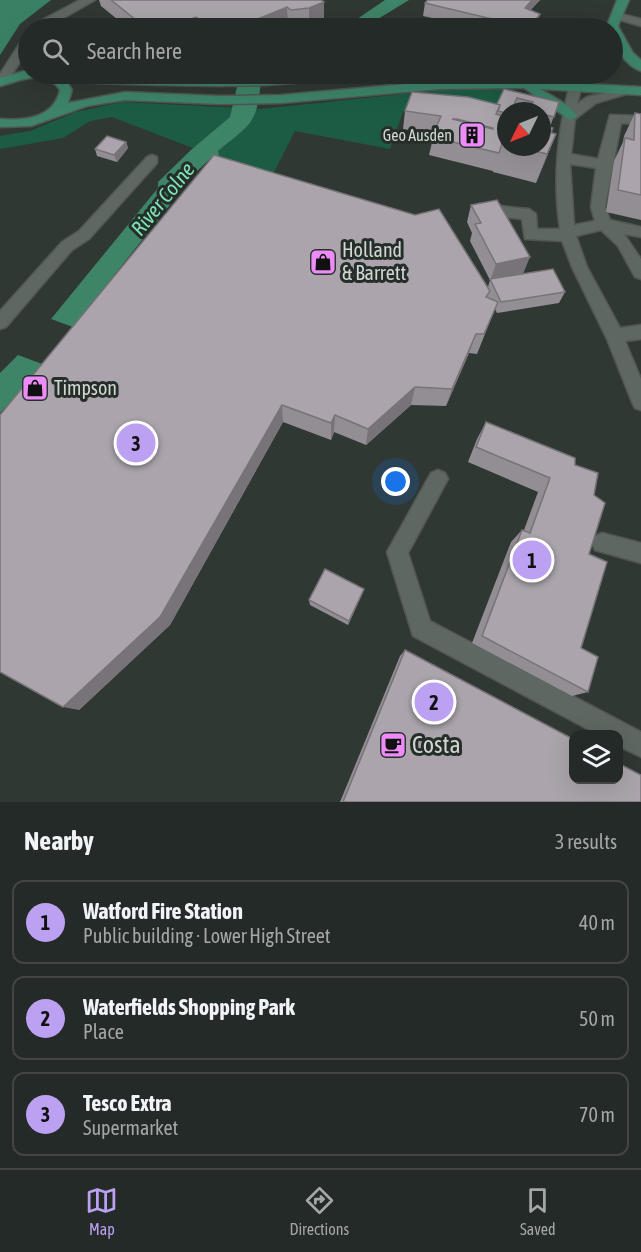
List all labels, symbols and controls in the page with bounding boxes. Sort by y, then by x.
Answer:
search box [18,18,623,84]
icon: search [39,35,72,68]
text: Search here [87,38,182,64]
north arrow [497,102,551,156]
building icon: Geo Ausden [457,120,487,150]
place label: Geo Ausden [383,126,452,144]
water label: River Colne [126,157,199,240]
place label: Holland & Barrett [342,238,407,284]
shop icon: Holland & Barrett [308,247,338,277]
shop icon: Timpson [20,373,50,403]
place label: Timpson [54,376,117,399]
pin: 3 [116,420,156,466]
your location [381,467,410,496]
pin: 1 [512,538,552,582]
pin: 2 [414,680,454,724]
cafe icon: Costa [378,730,408,760]
map controls [569,730,623,784]
button: layers [569,730,623,784]
place label: Costa [412,731,461,758]
text: Nearby [24,826,94,856]
text: 3 results [555,830,617,853]
text: Watford Fire Station [83,898,243,924]
text: 1 [41,911,50,934]
text: 40 m [579,911,615,934]
text: Public building · Lower High Street [83,924,331,947]
text: Waterfields Shopping Park [83,994,295,1020]
text: 2 [41,1007,50,1030]
text: 50 m [579,1007,615,1030]
text: Place [83,1020,124,1043]
text: Tesco Extra [83,1090,171,1116]
text: 3 [41,1103,50,1126]
text: 70 m [579,1103,615,1126]
text: Supermarket [83,1116,178,1139]
tab: Map [85,1184,118,1238]
tab: Directions [289,1184,349,1238]
tab: Saved [520,1184,555,1238]

